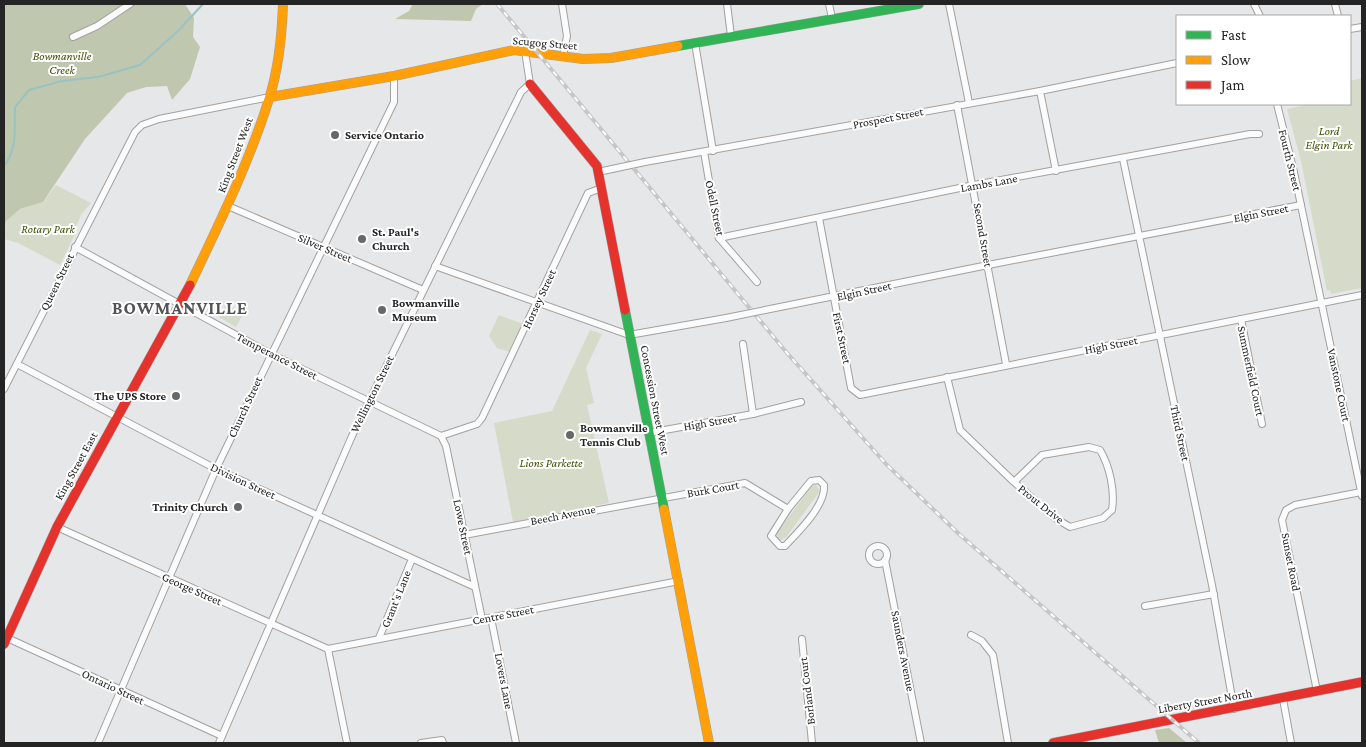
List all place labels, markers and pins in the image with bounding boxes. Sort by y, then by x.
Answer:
place label: Service Ontario [345,128,424,142]
marker: Service Ontario [329,129,341,141]
place label: St. Paul's Church [372,225,419,253]
marker: St. Paul's Church [356,233,368,245]
place label: Bowmanville Museum [392,296,460,324]
marker: Bowmanville Museum [376,304,388,316]
place label: The UPS Store [94,389,166,403]
marker: The UPS Store [170,390,182,402]
place label: Bowmanville Tennis Club [580,421,648,449]
marker: Bowmanville Tennis Club [564,429,576,441]
place label: Trinity Church [152,500,228,514]
marker: Trinity Church [232,501,244,513]

